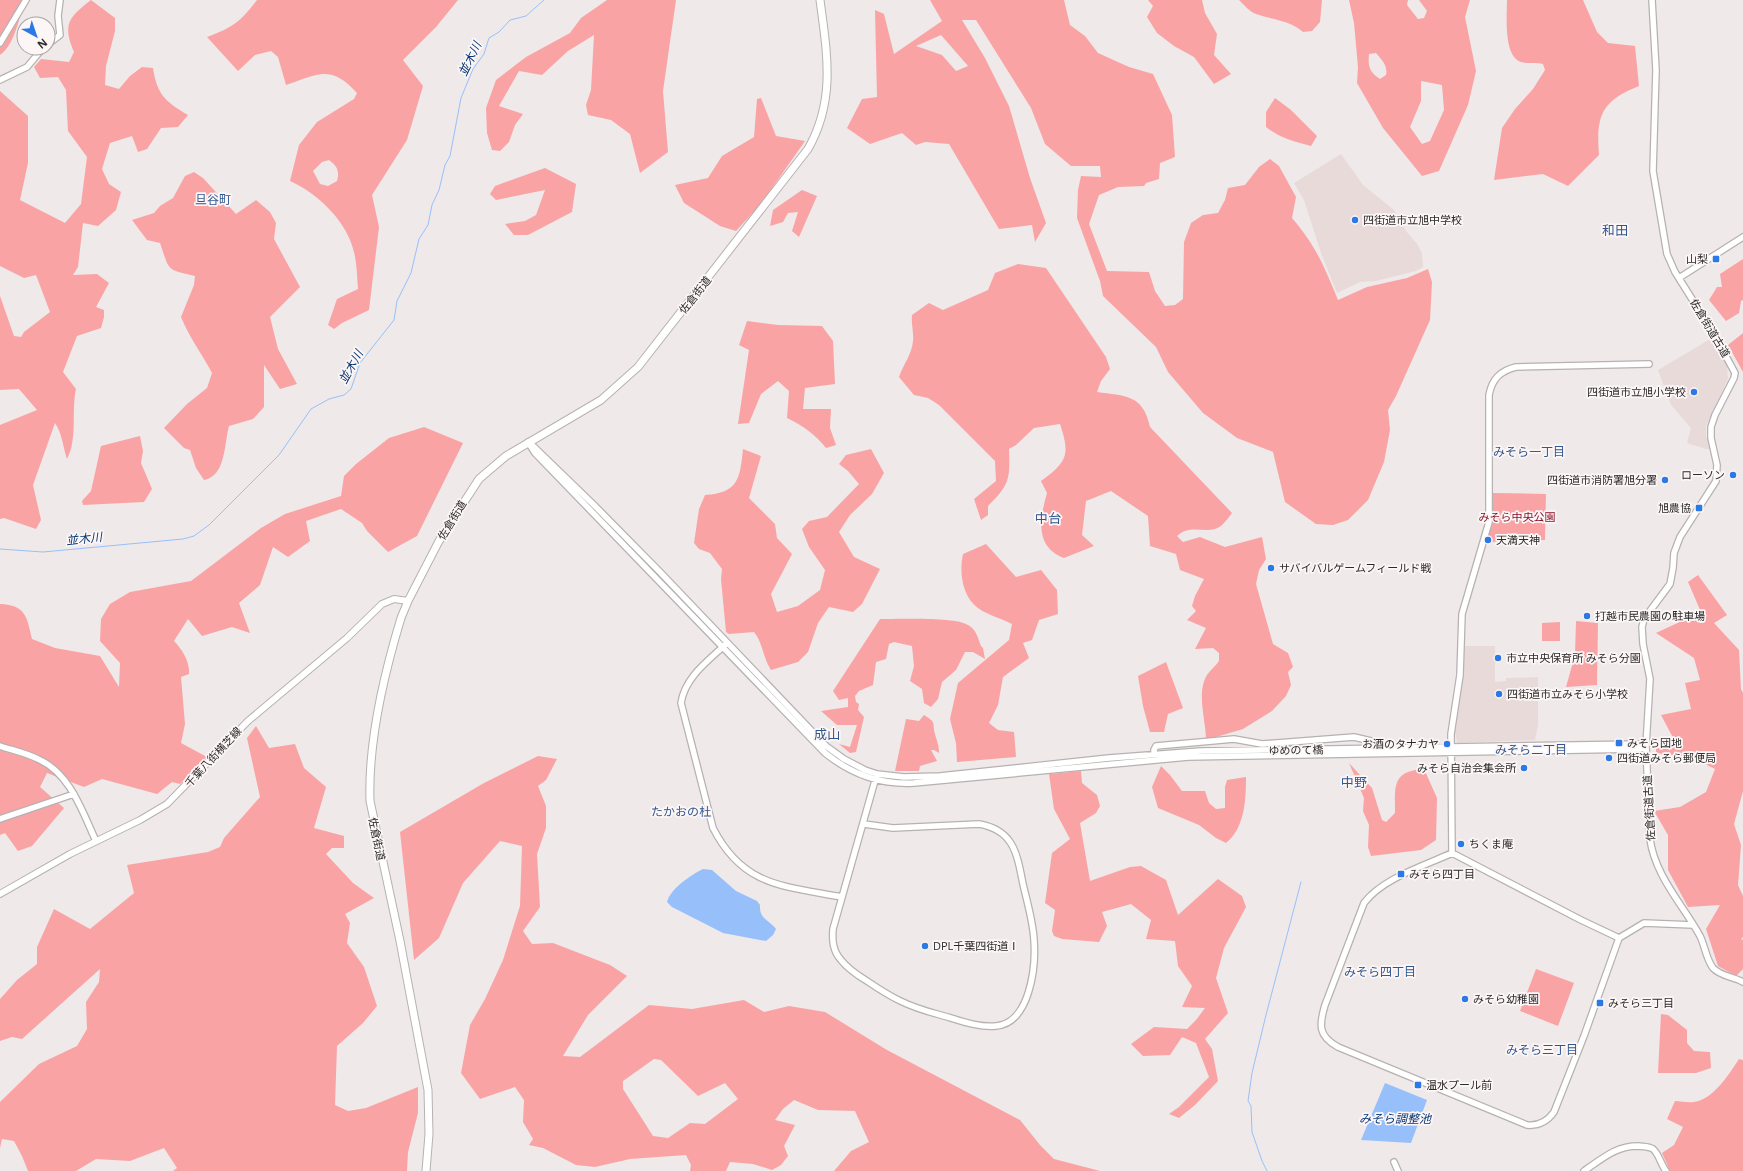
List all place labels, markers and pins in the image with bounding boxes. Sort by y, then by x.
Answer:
place label: 四街道市立旭中学校 [1363,212,1462,227]
marker: 四街道市立旭中学校 [1350,215,1360,225]
place label: 山梨 [1686,251,1708,266]
marker: 山梨 [1711,254,1721,264]
place label: 四街道市立旭小学校 [1587,384,1686,399]
marker: 四街道市立旭小学校 [1689,387,1699,397]
place label: ローソン [1681,467,1725,482]
marker: ローソン [1728,470,1738,480]
place label: 四街道市消防署旭分署 [1547,472,1657,487]
marker: 四街道市消防署旭分署 [1660,475,1670,485]
place label: 旭農協 [1658,500,1691,515]
marker: 旭農協 [1694,503,1704,513]
place label: 天満天神 [1496,532,1540,547]
marker: 天満天神 [1483,535,1493,545]
place label: サバイバルゲームフィールド戦 [1279,560,1431,575]
marker: サバイバルゲームフィールド戦 [1266,563,1276,573]
place label: 打越市民農園の駐車場 [1595,608,1705,623]
marker: 打越市民農園の駐車場 [1582,611,1592,621]
place label: 市立中央保育所 みそら分園 [1506,650,1641,665]
marker: 市立中央保育所 みそら分園 [1493,653,1503,663]
place label: 四街道市立みそら小学校 [1507,686,1628,701]
marker: 四街道市立みそら小学校 [1494,689,1504,699]
place label: みそら団地 [1627,735,1682,750]
place label: お酒のタナカヤ [1362,736,1439,751]
marker: みそら団地 [1614,738,1624,748]
marker: お酒のタナカヤ [1442,739,1452,749]
place label: 四街道みそら郵便局 [1617,750,1716,765]
marker: 四街道みそら郵便局 [1604,753,1614,763]
place label: みそら自治会集会所 [1417,760,1517,775]
marker: みそら自治会集会所 [1519,763,1529,773]
place label: ちくま庵 [1469,836,1513,851]
marker: ちくま庵 [1456,839,1466,849]
place label: みそら四丁目 [1409,866,1475,881]
marker: みそら四丁目 [1396,869,1406,879]
place label: DPL千葉四街道Ⅰ [933,938,1019,953]
marker: DPL千葉四街道Ⅰ [920,941,930,951]
place label: みそら幼稚園 [1473,991,1539,1006]
marker: みそら幼稚園 [1460,994,1470,1004]
place label: みそら三丁目 [1608,995,1674,1010]
marker: みそら三丁目 [1595,998,1605,1008]
place label: 温水プール前 [1426,1077,1492,1092]
marker: 温水プール前 [1413,1080,1423,1090]

